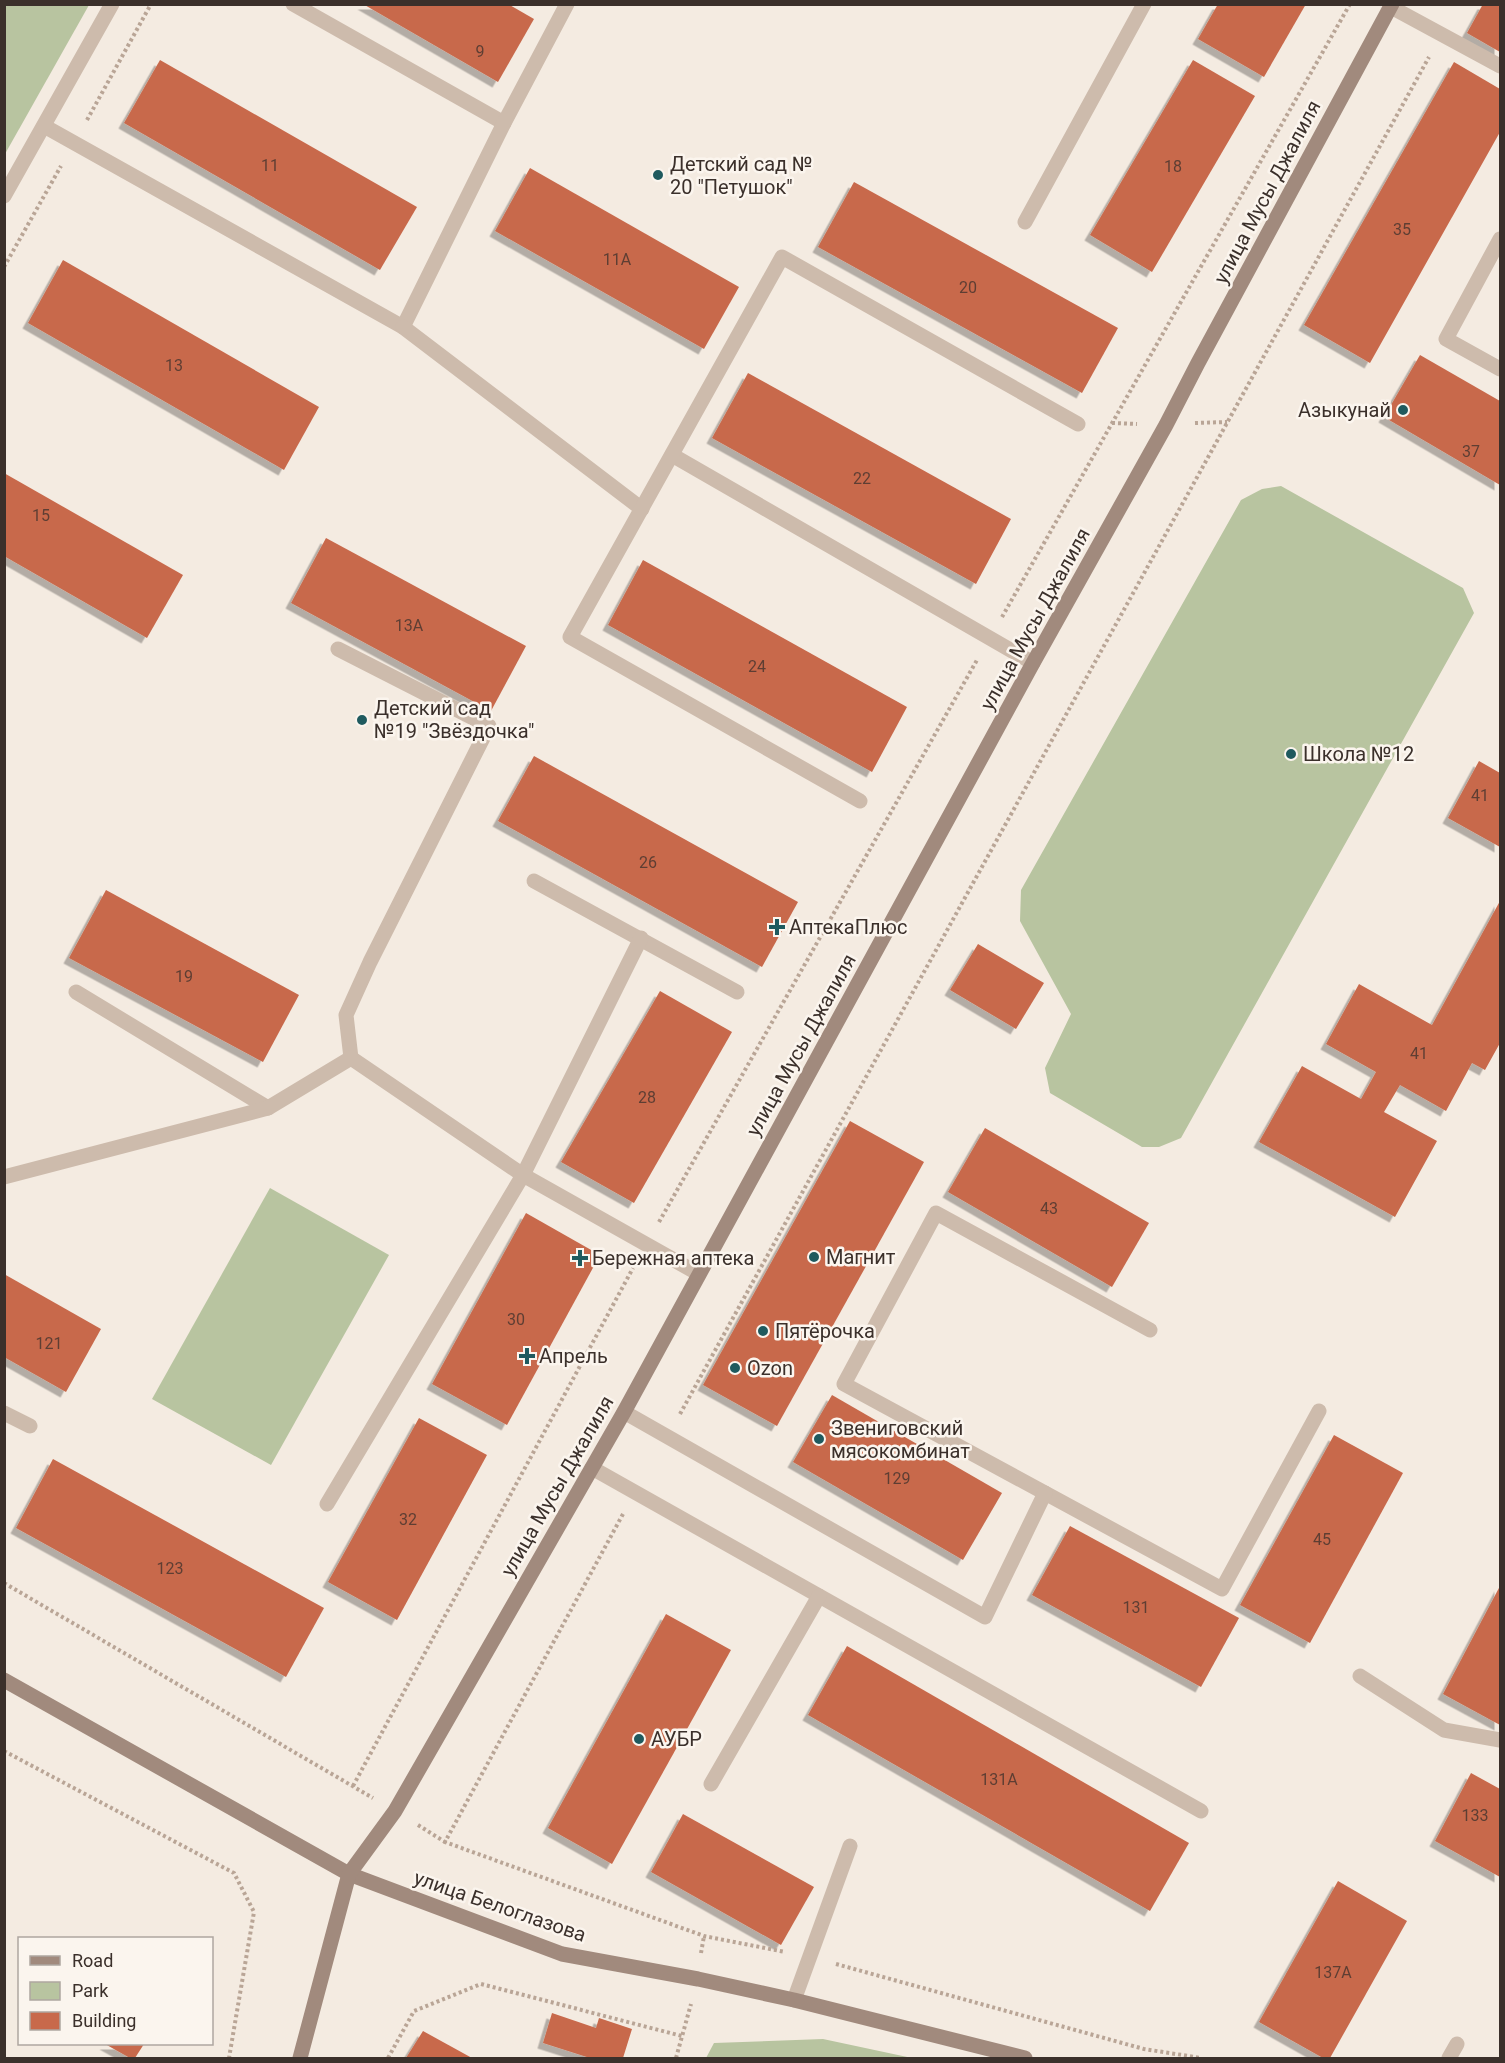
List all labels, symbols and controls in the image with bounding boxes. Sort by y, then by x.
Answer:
house number: 9 [476,42,485,61]
street label: улица Мусы Джалиля [1208,96,1326,288]
place label: Детский сад № 20 "Петушок" [670,152,813,199]
house number: 11 [261,156,279,175]
house number: 18 [1164,157,1182,176]
marker: Детский сад № 20 "Петушок" [651,168,665,182]
house number: 35 [1393,220,1411,239]
house number: 11А [603,250,632,269]
house number: 20 [959,278,977,297]
house number: 13 [165,356,183,375]
place label: Азыкунай [1298,398,1391,422]
marker: Азыкунай [1396,403,1410,417]
house number: 37 [1462,442,1480,461]
house number: 22 [853,469,871,488]
house number: 15 [32,506,50,525]
street label: улица Мусы Джалиля [975,524,1095,714]
house number: 13А [395,616,424,635]
house number: 24 [748,657,766,676]
place label: Детский сад №19 "Звёздочка" [374,696,534,743]
marker: Детский сад №19 "Звёздочка" [355,713,369,727]
place label: Школа №12 [1303,742,1414,766]
marker: Школа №12 [1284,747,1298,761]
house number: 41 [1471,786,1489,805]
house number: 26 [639,853,657,872]
place label: АптекаПлюс [789,915,907,939]
marker: АптекаПлюс [770,920,784,934]
street label: улица Мусы Джалиля [741,950,861,1140]
house number: 19 [175,967,193,986]
house number: 41 [1410,1044,1428,1063]
house number: 28 [638,1088,656,1107]
house number: 43 [1040,1199,1058,1218]
place label: Магнит [826,1245,896,1269]
place label: Бережная аптека [592,1246,754,1270]
marker: Магнит [807,1250,821,1264]
marker: Бережная аптека [573,1251,587,1265]
house number: 30 [507,1310,525,1329]
place label: Пятёрочка [775,1319,875,1343]
marker: Пятёрочка [756,1324,770,1338]
house number: 121 [36,1334,62,1353]
place label: Апрель [539,1344,608,1368]
marker: Апрель [520,1349,534,1363]
place label: Ozon [747,1356,793,1380]
marker: Ozon [728,1361,742,1375]
street label: улица Мусы Джалиля [495,1391,619,1581]
place label: Звениговский мясокомбинат [831,1416,970,1463]
marker: Звениговский мясокомбинат [812,1432,826,1446]
house number: 129 [884,1469,910,1488]
house number: 32 [399,1510,417,1529]
house number: 45 [1313,1530,1331,1549]
house number: 123 [157,1559,183,1578]
house number: 131 [1123,1598,1149,1617]
place label: АУБР [651,1727,702,1751]
marker: АУБР [632,1732,646,1746]
house number: 131А [980,1770,1018,1789]
house number: 133 [1462,1806,1488,1825]
street label: улица Белоглазова [411,1865,589,1947]
legend [18,1937,213,2045]
text: Road [72,1950,113,1971]
house number: 137А [1314,1963,1352,1982]
text: Park [72,1980,109,2001]
text: Building [72,2010,136,2031]

